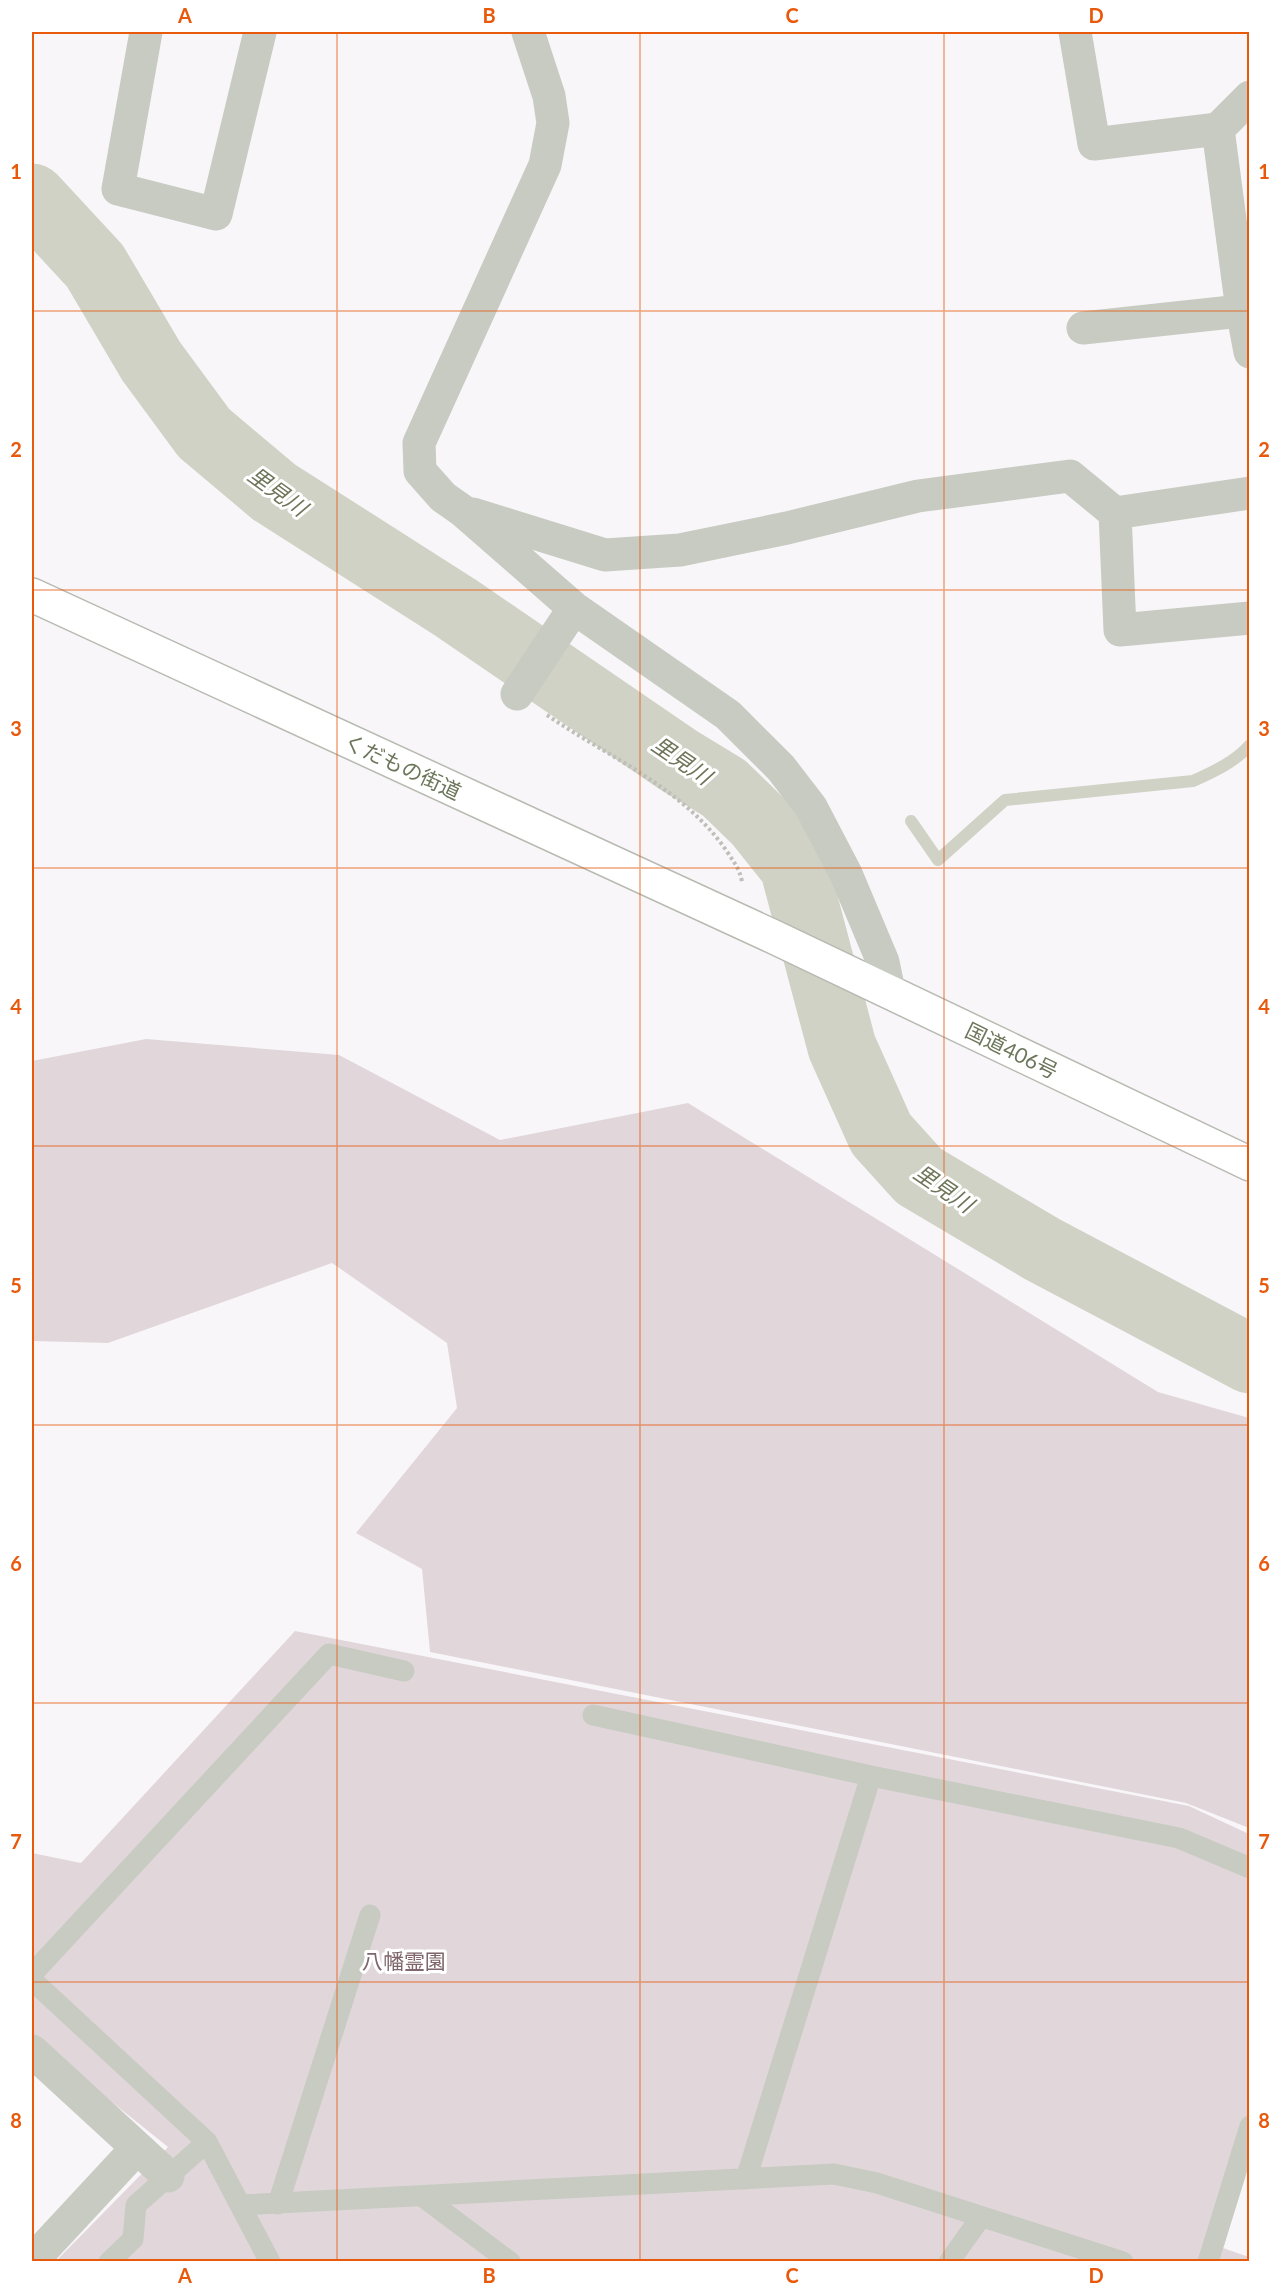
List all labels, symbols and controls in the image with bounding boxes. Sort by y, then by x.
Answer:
text: A [177,3,192,27]
text: B [482,3,496,27]
text: C [785,3,799,27]
text: D [1088,3,1104,27]
text: 1 [10,159,22,183]
text: 1 [1258,159,1270,183]
text: 2 [10,437,22,461]
text: 2 [1258,437,1270,461]
water label: 里見川 [243,461,314,522]
text: 3 [10,716,22,740]
text: 3 [1258,716,1270,740]
street label: くだもの街道 [341,728,465,804]
water label: 里見川 [647,730,719,791]
text: 4 [10,994,22,1018]
text: 4 [1258,994,1270,1018]
street label: 国道406号 [962,1017,1062,1083]
water label: 里見川 [909,1158,981,1219]
text: 5 [10,1273,22,1297]
text: 5 [1258,1273,1270,1297]
text: 6 [10,1551,22,1575]
text: 6 [1258,1551,1270,1575]
text: 7 [10,1829,22,1853]
text: 7 [1258,1829,1270,1853]
park label: 八幡霊園 [362,1948,446,1973]
text: 8 [10,2108,22,2132]
text: 8 [1258,2108,1270,2132]
text: A [177,2263,192,2287]
text: B [482,2263,496,2287]
text: C [785,2263,799,2287]
text: D [1088,2263,1104,2287]

